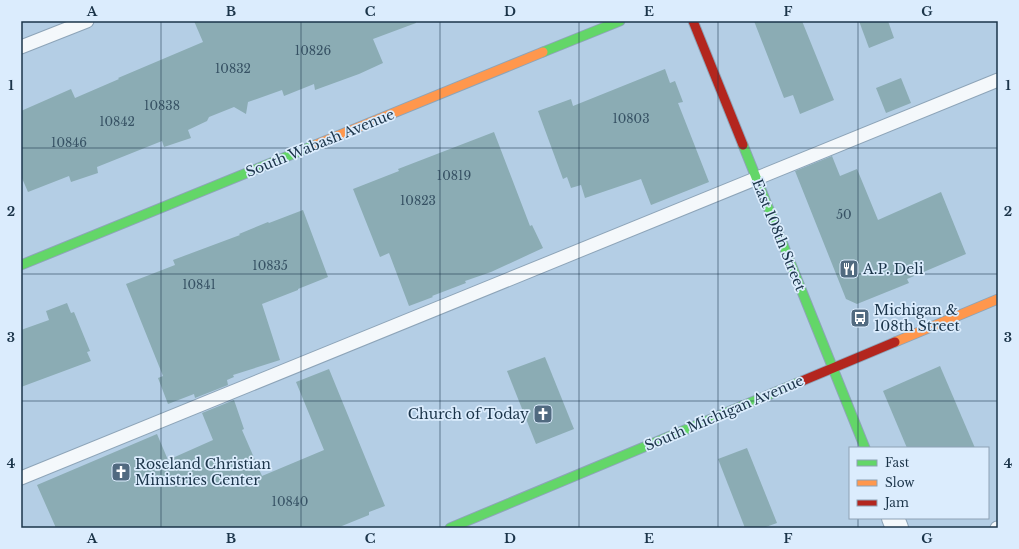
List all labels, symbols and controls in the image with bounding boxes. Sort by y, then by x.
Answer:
text: A [86,3,98,20]
text: B [226,3,236,20]
text: C [365,3,376,20]
text: D [504,3,516,20]
text: E [644,3,654,20]
text: F [784,3,793,20]
text: G [921,3,933,20]
house number: 10826 [295,43,331,58]
house number: 10832 [215,61,251,76]
text: 1 [8,77,14,94]
text: 1 [1005,77,1011,94]
house number: 10838 [144,98,180,113]
street label: South Wabash Avenue [243,105,397,181]
house number: 10803 [612,111,650,126]
house number: 10842 [99,114,135,129]
house number: 10846 [51,135,87,150]
house number: 10819 [437,168,471,183]
street label: East 108th Street [748,176,810,294]
house number: 10823 [400,193,436,208]
text: 2 [7,203,15,220]
text: 2 [1004,203,1012,220]
house number: 50 [836,207,852,222]
house number: 10835 [252,258,288,273]
restaurant icon: A.P. Deli [838,258,860,280]
place label: A.P. Deli [862,260,924,278]
house number: 10841 [182,277,216,292]
place label: Michigan & 108th Street [874,301,960,335]
bus stop icon: Michigan & 108th Street [849,307,871,329]
text: 3 [7,329,15,346]
text: 3 [1004,329,1012,346]
street label: South Michigan Avenue [642,371,806,455]
church icon: Church of Today [532,403,554,425]
place label: Church of Today [408,405,529,423]
legend [849,447,989,519]
text: 4 [7,455,16,472]
place label: Roseland Christian Ministries Center [135,455,271,489]
text: Fast [885,455,910,470]
text: 4 [1004,455,1013,472]
church icon: Roseland Christian Ministries Center [110,461,132,483]
text: Slow [885,475,915,490]
house number: 10840 [272,494,308,509]
text: Jam [883,495,909,510]
text: A [86,530,98,547]
text: B [226,530,236,547]
text: C [365,530,376,547]
text: D [504,530,516,547]
text: E [644,530,654,547]
text: F [784,530,793,547]
text: G [921,530,933,547]

